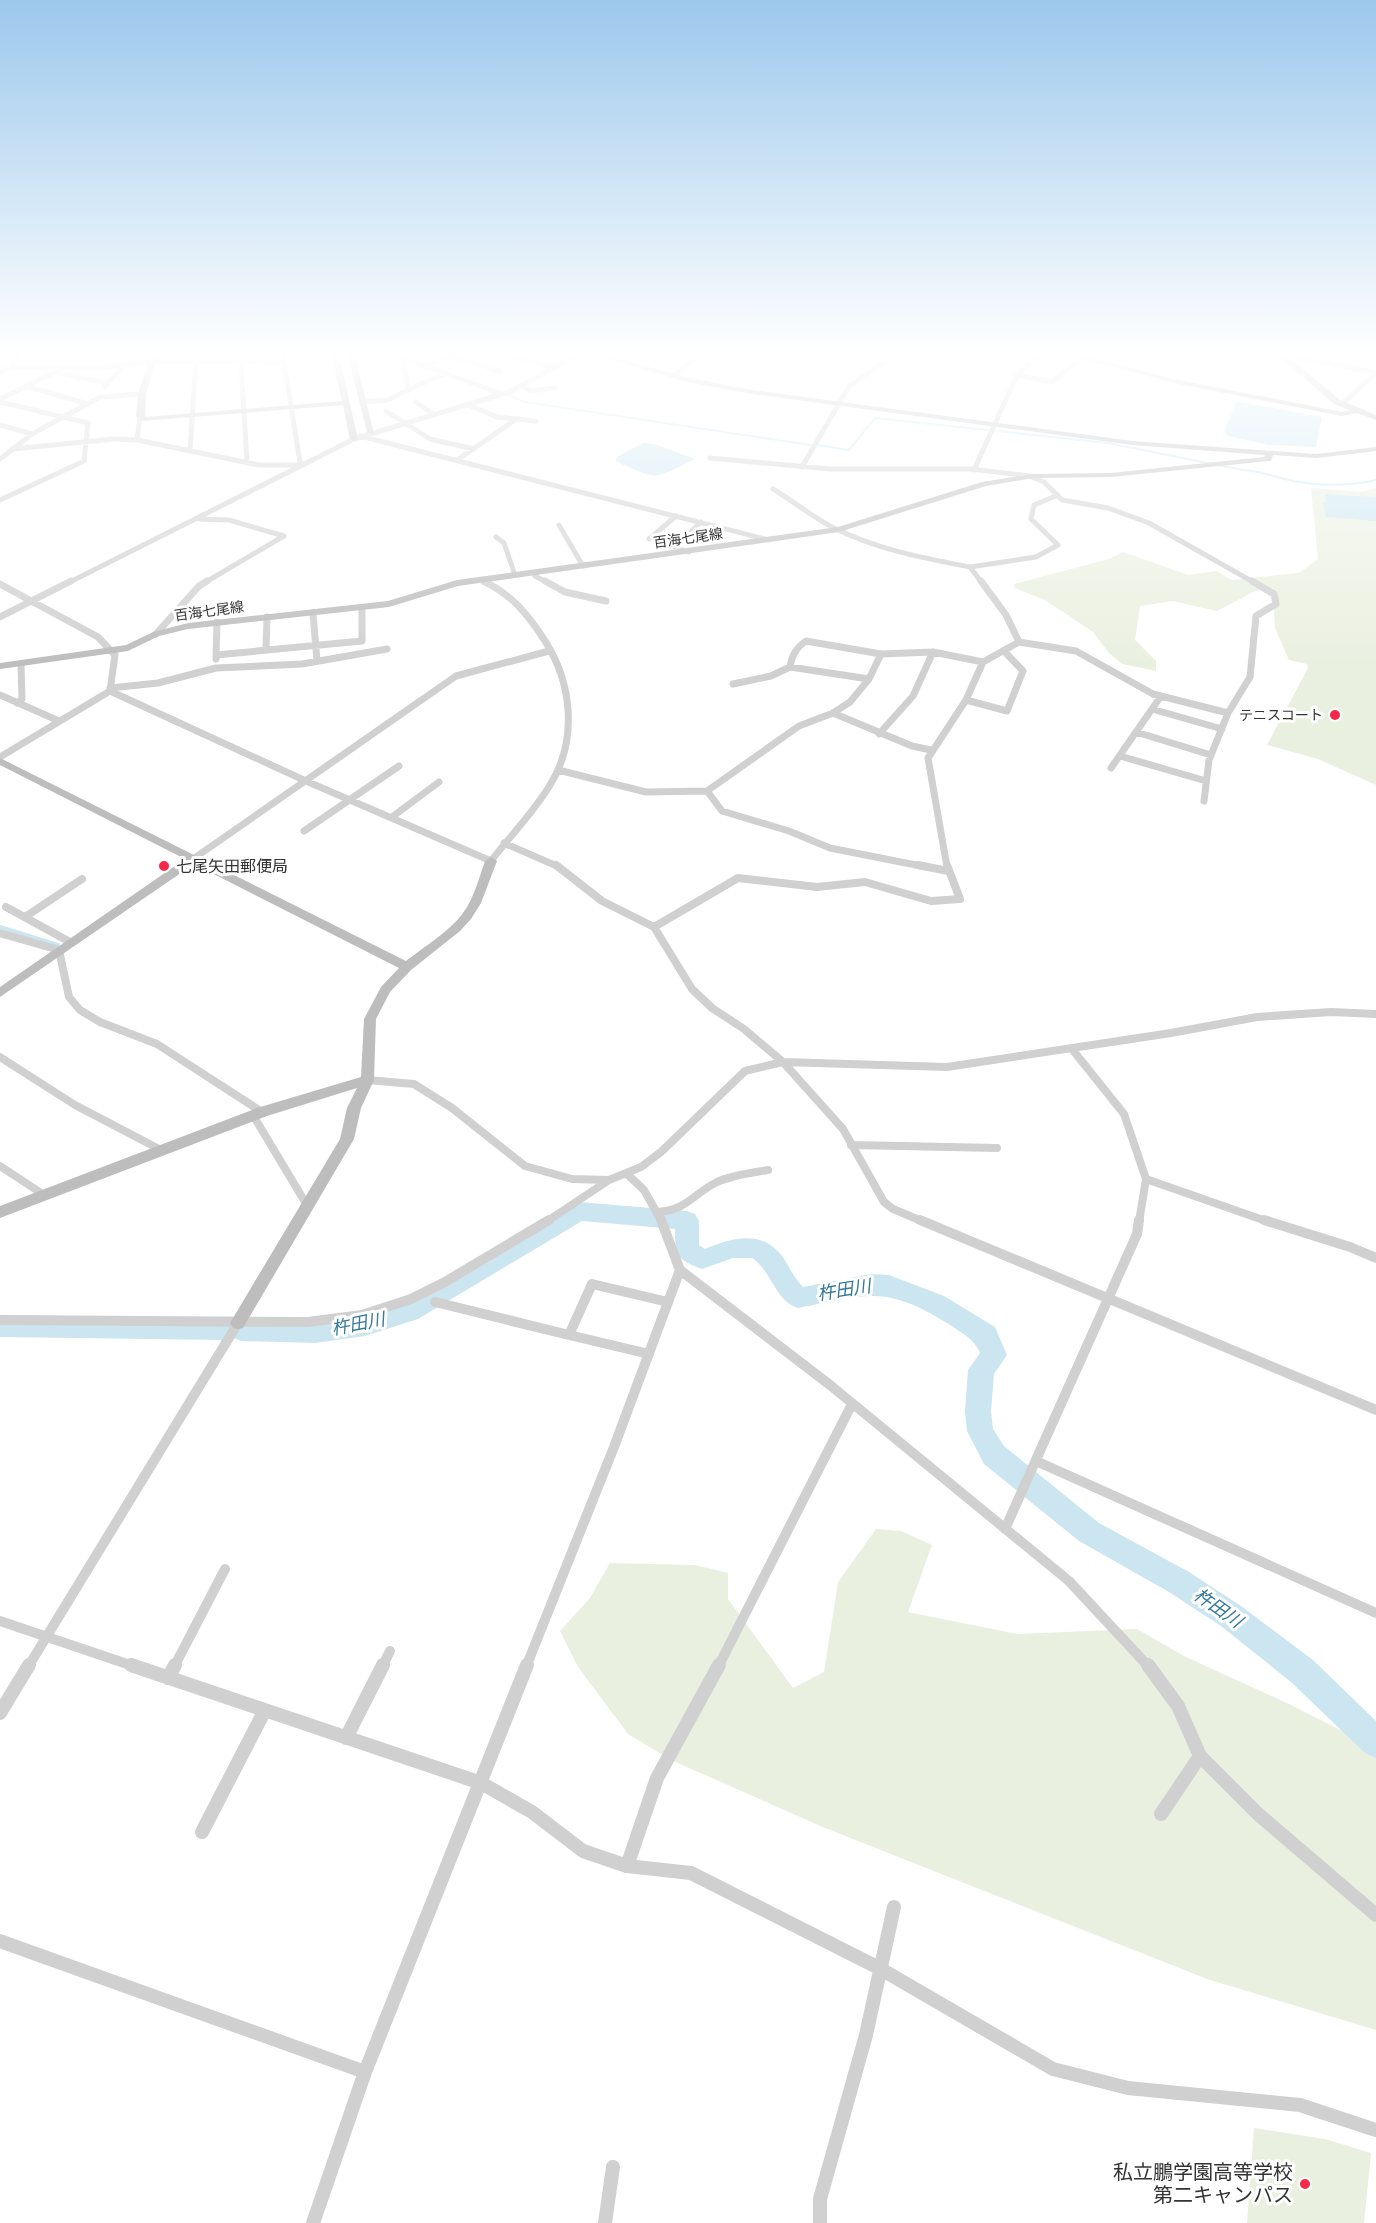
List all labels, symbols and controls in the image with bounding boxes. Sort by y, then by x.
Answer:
street label: 百海七尾線 [652,524,724,552]
street label: 百海七尾線 [173,597,245,625]
place label: テニスコート [1239,706,1323,724]
marker: テニスコート [1328,708,1342,722]
place label: 七尾矢田郵便局 [176,857,288,876]
marker: 七尾矢田郵便局 [157,859,171,873]
water label: 杵田川 [816,1275,874,1305]
water label: 杵田川 [329,1308,389,1340]
water label: 杵田川 [1190,1584,1248,1634]
place label: 私立鵬学園高等学校 第二キャンパス [1113,2160,1293,2207]
marker: 私立鵬学園高等学校 第二キャンパス [1298,2177,1312,2191]

